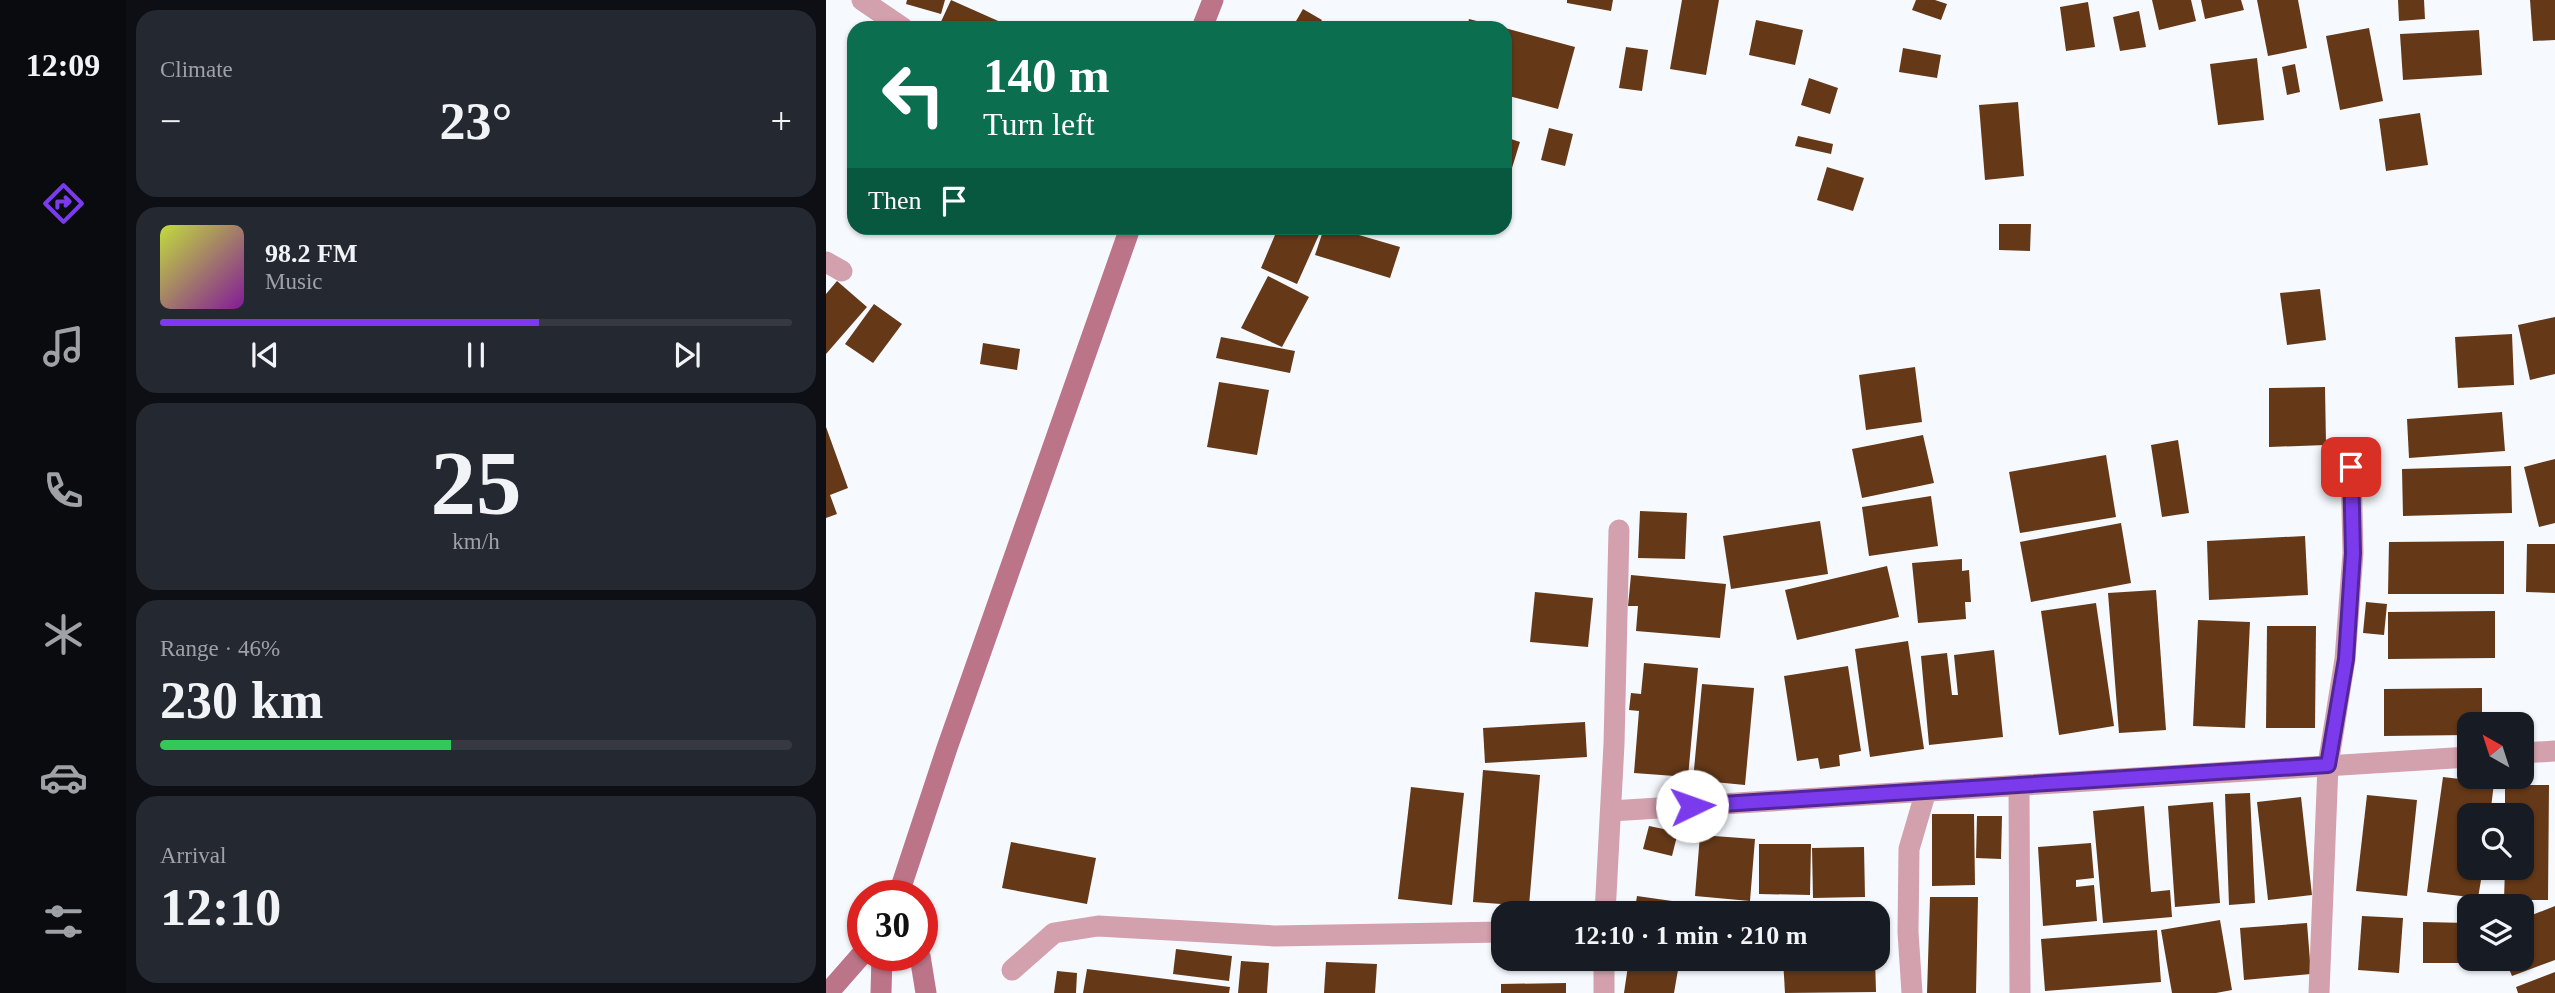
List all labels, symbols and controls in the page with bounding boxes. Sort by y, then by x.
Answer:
text: 12:09 [26,47,100,83]
text: 140 m [983,48,1110,103]
icon: left [868,49,959,140]
text: Climate [160,57,233,82]
text: 23° [440,93,512,150]
text: − [160,100,181,142]
text: + [771,100,792,142]
text: Turn left [983,106,1095,142]
icon: directions [39,179,88,228]
icon: arrive [935,182,973,220]
text: Then [868,186,921,215]
text: 98.2 FM [265,239,357,268]
text: Music [265,269,323,294]
icon: music [39,322,88,371]
icon: previous [246,336,284,374]
icon: pause [457,336,495,374]
icon: next [668,336,706,374]
text: 25 [431,433,522,534]
pin [2321,437,2381,497]
icon: arrive [2332,448,2370,486]
icon: phone [39,466,88,515]
text: km/h [452,529,500,554]
icon: climate [39,610,88,659]
text: Range · 46% [160,636,280,661]
text: 230 km [160,672,323,729]
north arrow [2457,712,2534,789]
map controls [2457,712,2534,971]
icon: car [39,753,88,802]
position arrow [1655,769,1729,843]
button: search [2457,803,2534,880]
text: Arrival [160,843,226,868]
text: 12:10 [160,879,281,936]
speed limit sign: 30 [847,880,938,971]
button: layers [2457,894,2534,971]
icon: filters [39,897,88,946]
text: 12:10 · 1 min · 210 m [1574,921,1808,950]

